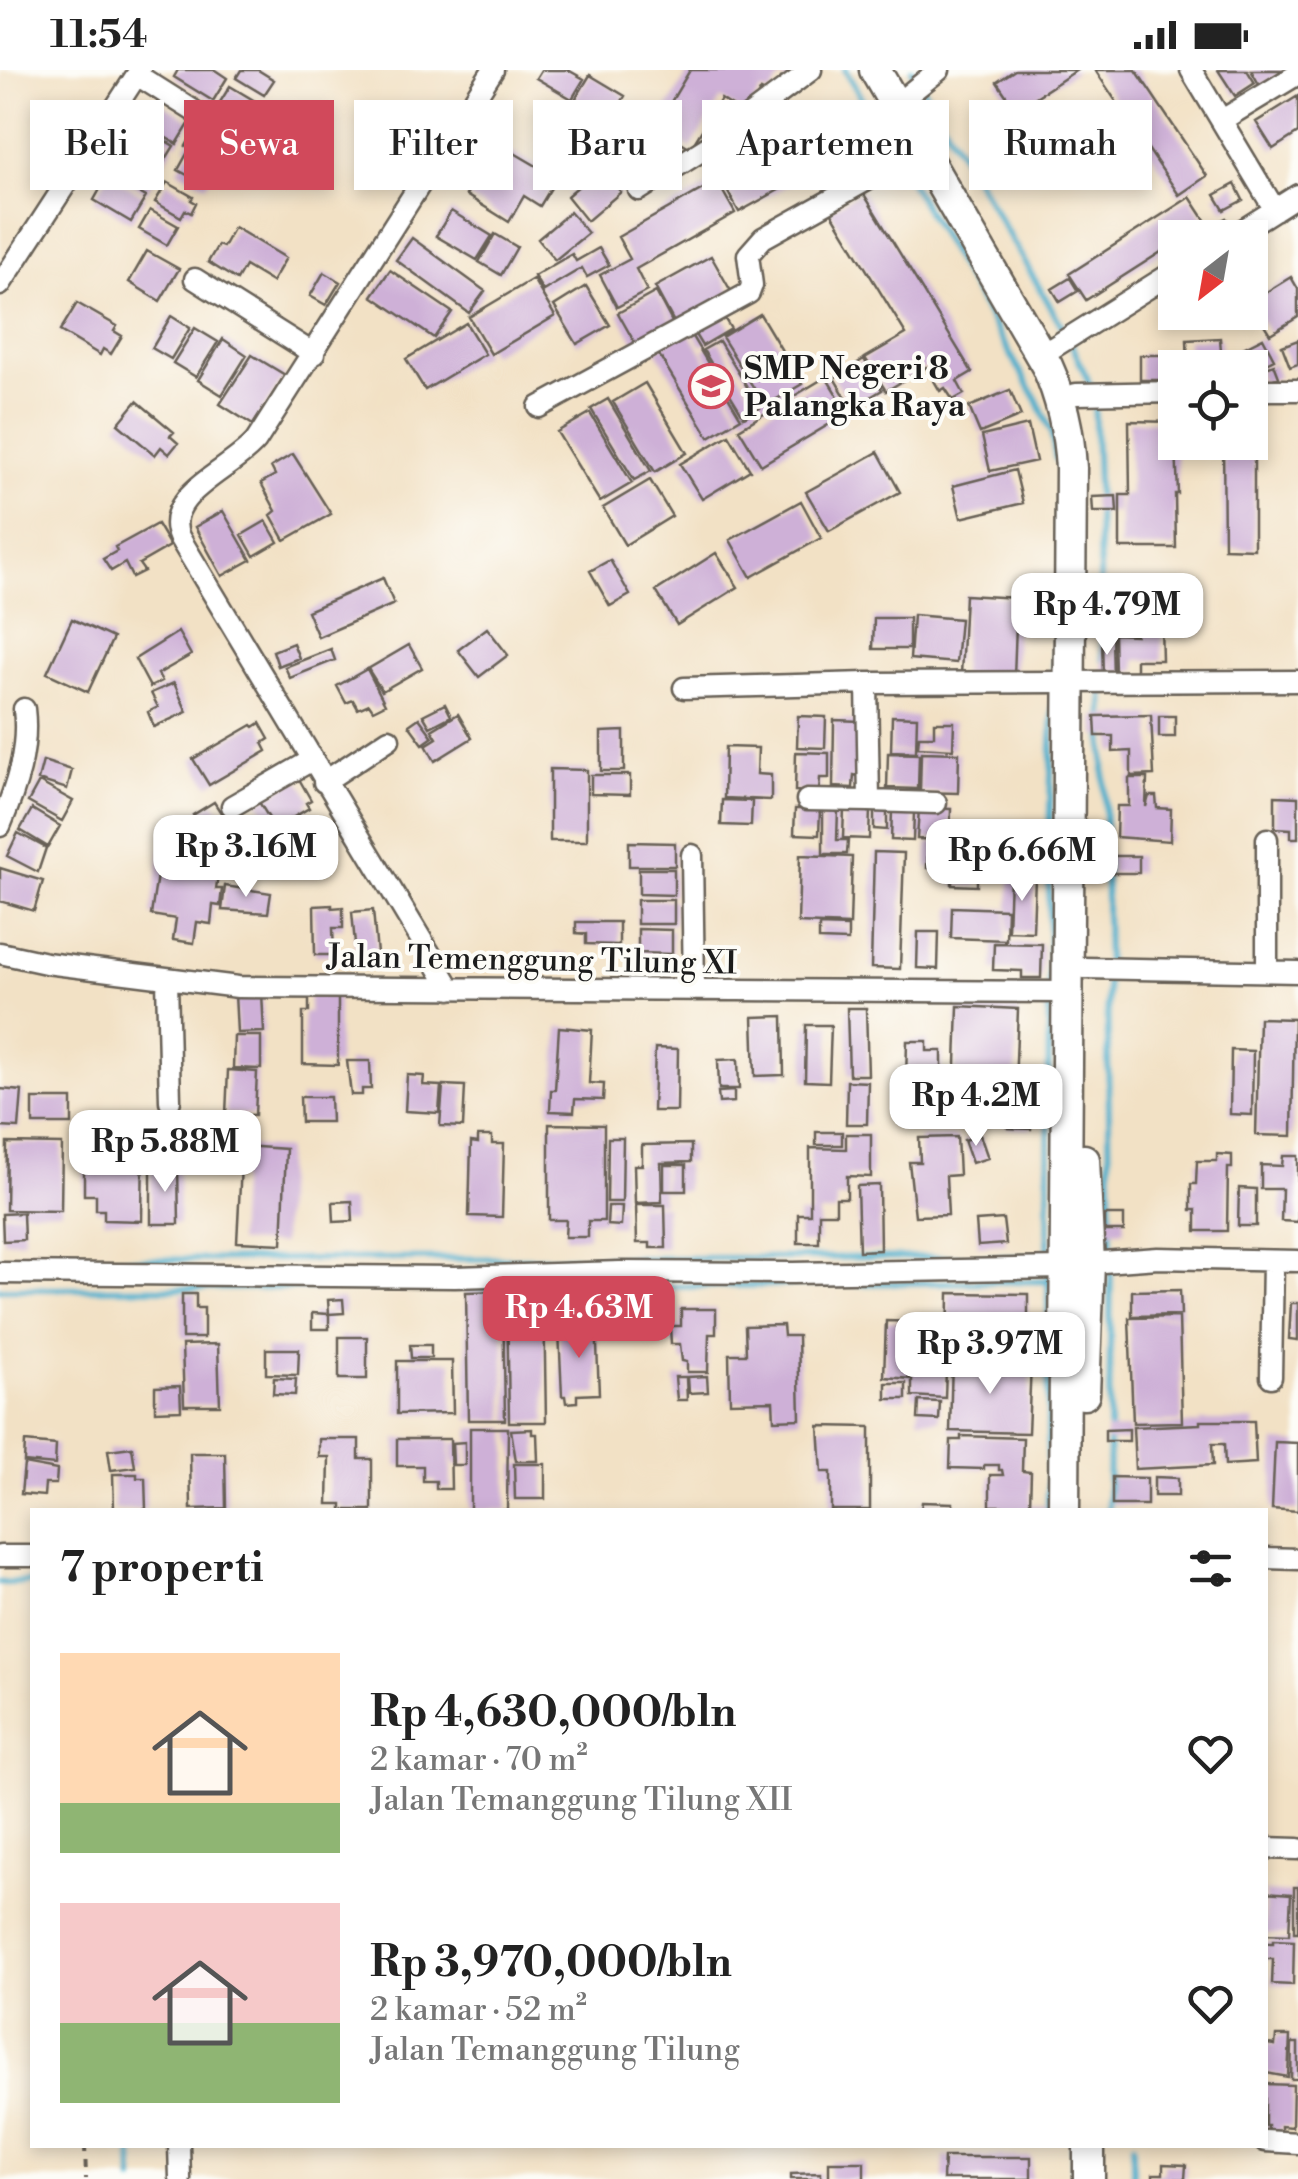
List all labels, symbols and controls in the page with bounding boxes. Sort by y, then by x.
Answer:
text: 11:54 [50,12,148,59]
chip: Beli [30,100,164,190]
chip: Sewa [184,100,334,190]
chip: Filter [354,100,513,190]
chip: Baru [533,100,682,190]
chip: Apartemen [702,100,949,190]
chip: Rumah [969,100,1152,190]
north arrow [1158,220,1268,330]
map controls [1158,220,1268,460]
place label: SMP Negeri 8 Palangka Raya [744,349,966,426]
button: locate [1158,350,1268,460]
school or university icon: SMP Negeri 8 Palangka Raya [688,363,734,409]
pin: Rp 4.79M [1004,573,1210,658]
text: Rp 4.79M [1033,585,1181,625]
pin: Rp 3.16M [143,815,349,900]
pin: Rp 6.66M [919,819,1125,904]
text: Rp 3.16M [175,827,317,867]
text: Rp 6.66M [948,831,1096,871]
street label: Jalan Temenggung Tilung XI [326,936,737,984]
pin: Rp 4.2M [884,1064,1068,1149]
text: Rp 4.2M [912,1076,1041,1116]
pin: Rp 5.88M [62,1110,268,1195]
text: Rp 5.88M [91,1122,239,1162]
pin: Rp 4.63M [476,1276,682,1361]
text: Rp 4.63M [505,1288,653,1328]
pin: Rp 3.97M [887,1312,1093,1397]
text: Rp 3.97M [917,1324,1063,1364]
icon: filters [1183,1541,1238,1596]
text: 7 properti [60,1542,264,1595]
text: Rp 4,630,000/bln [370,1687,736,1740]
icon: home [140,1693,260,1813]
icon: heart [1183,1726,1238,1781]
text: 2 kamar · 70 m² [370,1740,588,1780]
text: Jalan Temanggung Tilung XII [370,1780,792,1820]
text: Rp 3,970,000/bln [370,1937,732,1990]
icon: home [140,1943,260,2063]
icon: heart [1183,1976,1238,2031]
text: 2 kamar · 52 m² [370,1990,587,2030]
text: Jalan Temanggung Tilung [370,2030,740,2070]

